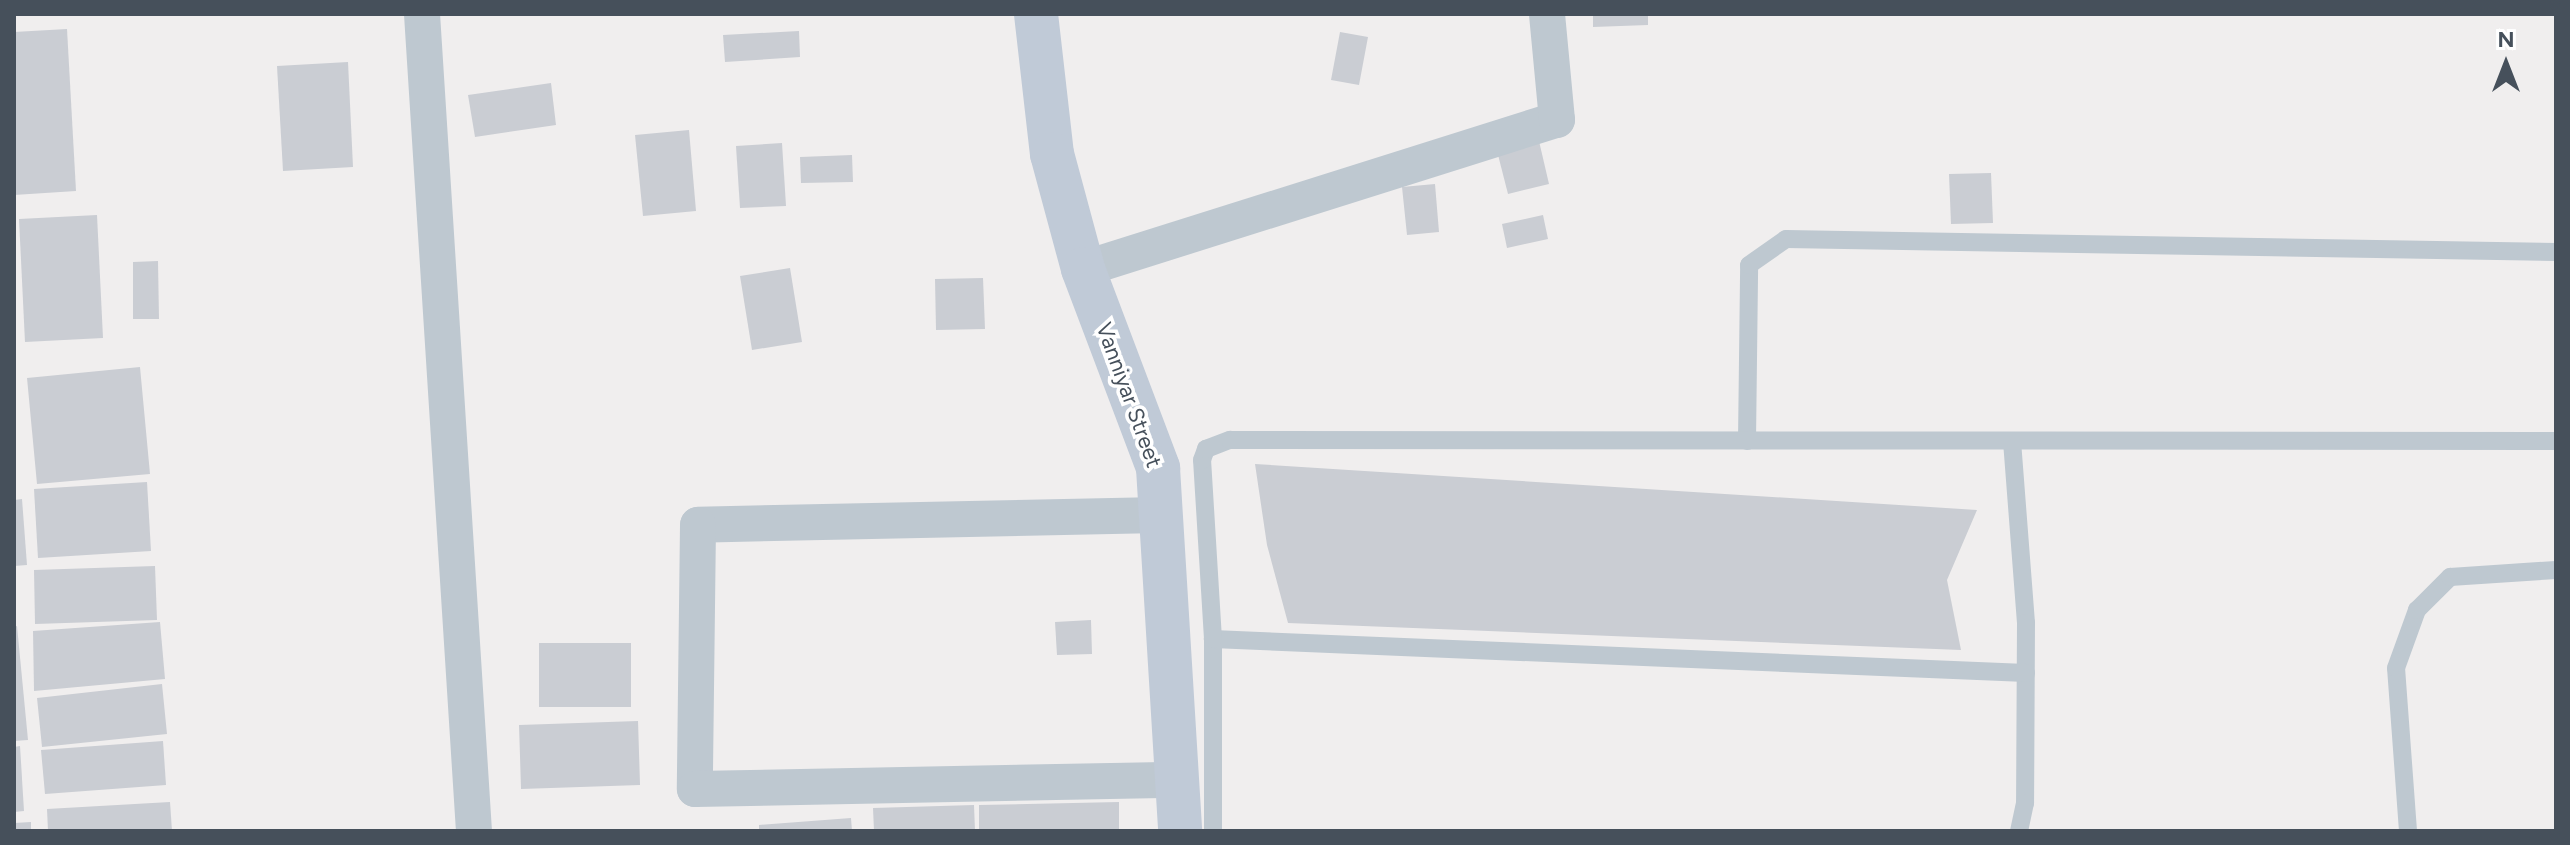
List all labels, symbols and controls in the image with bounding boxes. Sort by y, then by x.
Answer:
north arrow [2466,24,2546,104]
text: N [2497,26,2515,53]
street label: Vanniyar Street [1091,319,1167,471]

